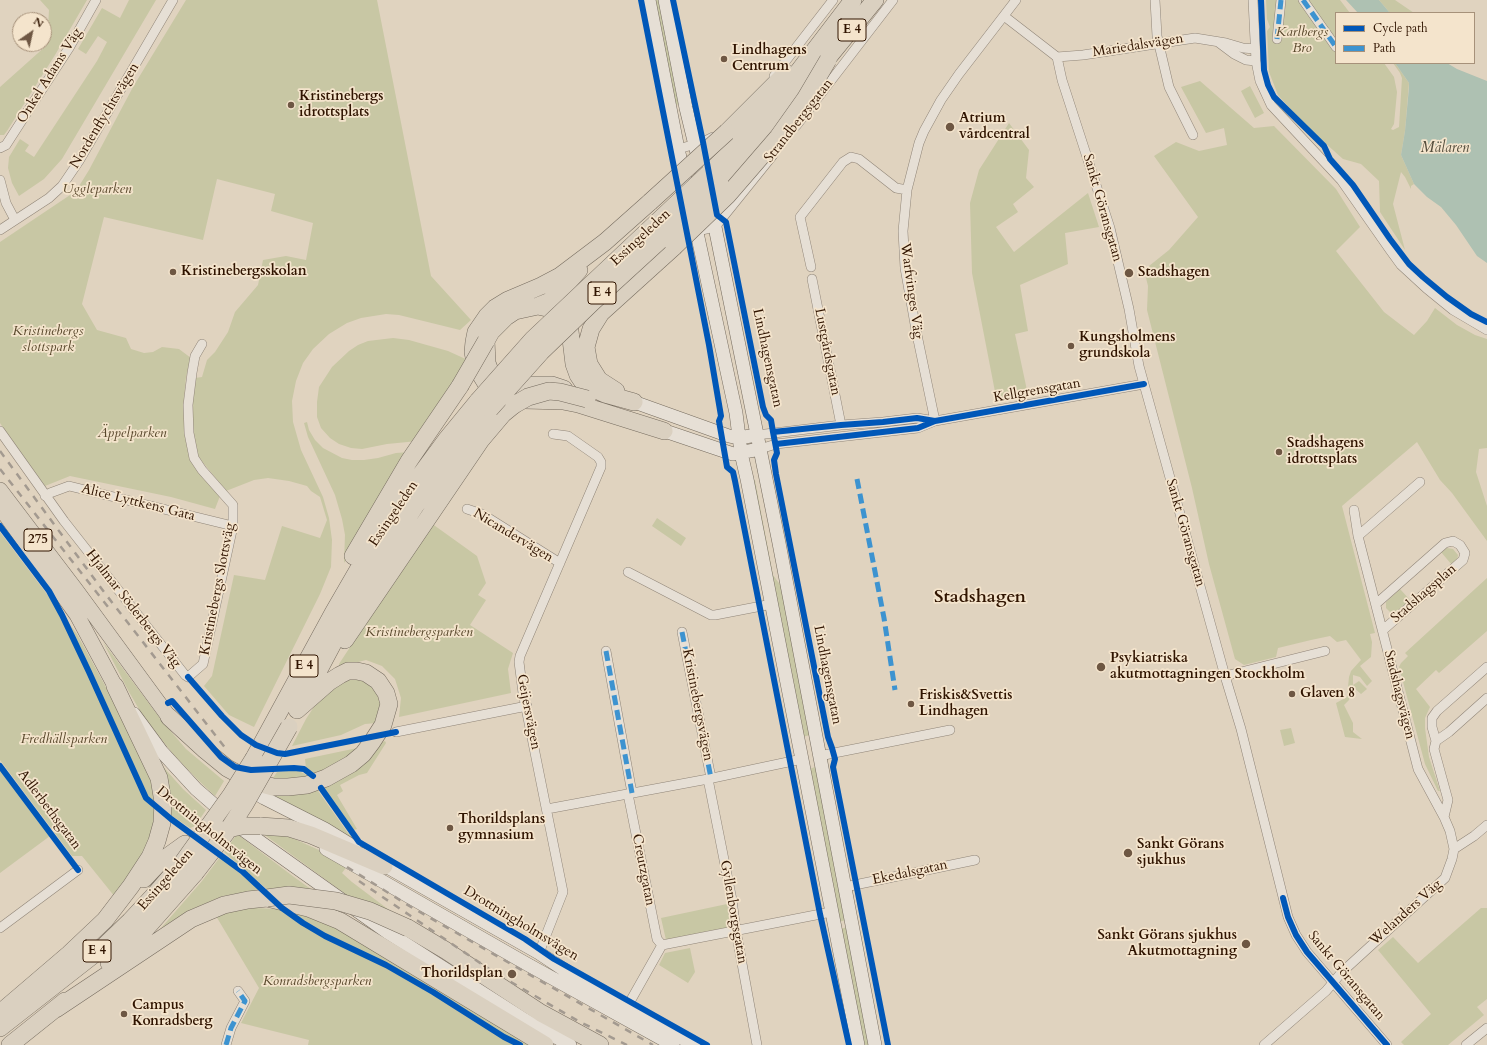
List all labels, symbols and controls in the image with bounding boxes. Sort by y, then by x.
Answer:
north arrow [12,12,52,52]
legend [1335,12,1475,64]
text: N [30,14,47,31]
road number: E 4 [838,19,866,41]
text: Cycle path [1373,20,1428,36]
street label: Onkel Adams Väg [14,25,86,127]
park label: Karlbergs Bro [1276,25,1328,58]
street label: Mariedalsvägen [1091,31,1185,61]
text: Path [1373,40,1396,56]
place label: Lindhagens Centrum [732,43,807,76]
marker: Lindhagens Centrum [719,54,729,64]
street label: Nordenflychtsvägen [67,60,143,172]
street label: Strandbergsgatan [761,76,837,166]
place label: Kristinebergs idrottsplats [299,89,383,122]
marker: Kristinebergs idrottsplats [286,100,296,110]
place label: Atrium vårdcentral [959,111,1030,144]
marker: Atrium vårdcentral [944,121,956,133]
water label: Mälaren [1421,140,1469,158]
street label: Sankt Göransgatan [1079,152,1125,264]
park label: Uggleparken [62,182,132,198]
street label: Essingeleden [608,206,674,270]
street label: Warfvinges Väg [896,242,926,340]
place label: Kristinebergsskolan [181,264,307,280]
place label: Stadshagen [1138,265,1210,281]
marker: Kristinebergsskolan [168,267,178,277]
marker: Stadshagen [1123,267,1135,279]
road number: E 4 [588,282,616,304]
street label: Lindhagensgatan [748,307,786,409]
street label: Lustgårdsgatan [810,307,844,397]
park label: Kristinebergs slottspark [13,324,83,356]
place label: Kungsholmens grundskola [1079,330,1175,362]
marker: Kungsholmens grundskola [1066,341,1076,351]
street label: Kellgrensgatan [992,375,1082,407]
park label: Äppelparken [97,426,167,442]
place label: Stadshagens idrottsplats [1287,436,1364,468]
marker: Stadshagens idrottsplats [1274,447,1284,457]
street label: Sankt Göransgatan [1162,477,1208,589]
street label: Essingeleden [366,478,422,550]
street label: Alice Lyttkens Gata [79,481,197,525]
street label: Nicandervägen [470,505,556,567]
street label: Kristinebergs Slottsväg [197,521,239,657]
road number: 275 [24,529,52,551]
street label: Hjalmar Söderbergs Väg [82,547,184,671]
street label: Stadshagsplan [1388,561,1460,627]
district label: Stadshagen [934,587,1026,609]
street label: Lindhagensgatan [809,624,845,726]
park label: Kristinebergsparken [365,625,473,641]
street label: Kristinebergsvägen [678,648,716,762]
street label: Stadshagsvägen [1380,649,1418,741]
place label: Psykiatriska akutmottagningen Stockholm [1110,651,1305,684]
road number: E 4 [290,655,318,677]
marker: Psykiatriska akutmottagningen Stockholm [1095,661,1107,673]
street label: Geijersvägen [512,673,544,751]
place label: Glaven 8 [1300,686,1355,702]
place label: Friskis&Svettis Lindhagen [919,688,1013,720]
marker: Glaven 8 [1287,689,1297,699]
marker: Friskis&Svettis Lindhagen [906,699,916,709]
park label: Fredhällsparken [21,732,107,748]
street label: Adlerbethsgatan [14,767,84,853]
street label: Drottningholmsvägen [153,783,265,879]
place label: Thorildsplans gymnasium [458,812,545,844]
marker: Thorildsplans gymnasium [445,823,455,833]
street label: Creutzgatan [628,833,658,907]
place label: Sankt Görans sjukhus [1137,837,1224,870]
street label: Essingeleden [135,846,197,914]
marker: Sankt Görans sjukhus [1122,847,1134,859]
street label: Ekedalsgatan [871,857,949,889]
street label: Gyllenborgsgatan [716,859,750,965]
street label: Welanders Väg [1367,876,1445,950]
street label: Drottningholmsvägen [460,883,582,965]
place label: Sankt Görans sjukhus Akutmottagning [1097,928,1237,960]
street label: Sankt Göransgatan [1304,928,1388,1024]
marker: Sankt Görans sjukhus Akutmottagning [1240,938,1252,950]
road number: E 4 [83,940,111,962]
place label: Thorildsplan [421,966,503,982]
marker: Thorildsplan [506,968,518,980]
park label: Konradsbergsparken [263,974,371,990]
place label: Campus Konradsberg [132,998,213,1030]
marker: Campus Konradsberg [119,1009,129,1019]

